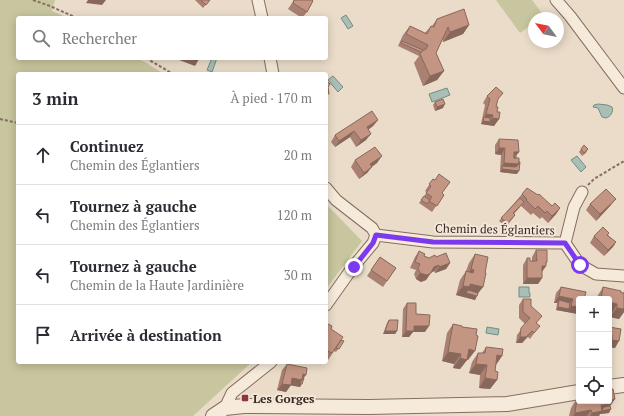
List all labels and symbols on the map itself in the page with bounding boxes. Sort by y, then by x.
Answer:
north arrow [528,12,564,48]
street label: Chemin des Églantiers [435,220,555,238]
route start [571,256,589,274]
route end [345,258,363,276]
place label: Les Gorges [253,391,315,406]
marker: Les Gorges [240,393,250,403]

